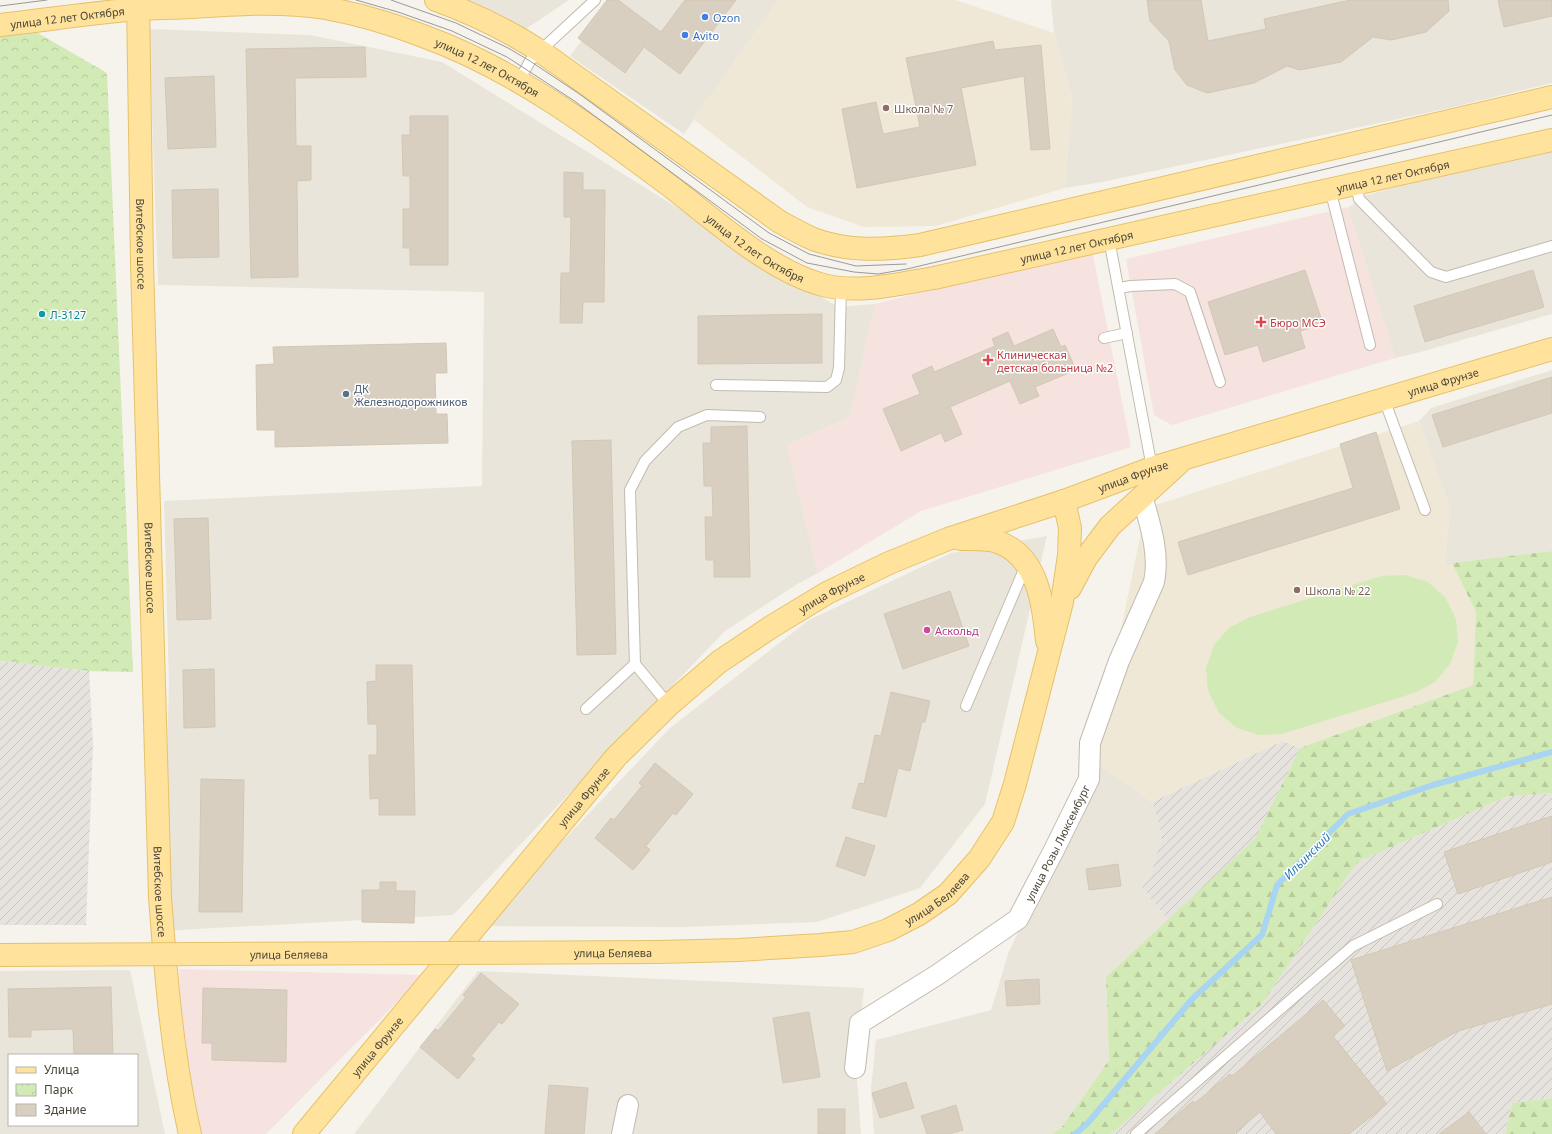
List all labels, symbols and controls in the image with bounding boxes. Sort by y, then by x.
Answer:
street label: улица 12 лет Октября [10,3,125,31]
place label: Ozon [713,10,740,25]
marker: Ozon [700,12,710,22]
place label: Avito [693,28,719,43]
marker: Avito [680,30,690,40]
street label: улица 12 лет Октября [433,34,543,100]
place label: Школа № 7 [894,101,953,116]
marker: Школа № 7 [881,103,891,113]
street label: улица 12 лет Октября [1335,156,1451,195]
street label: Витебское шоссе [134,198,150,290]
street label: улица 12 лет Октября [703,210,807,285]
street label: улица 12 лет Октября [1019,226,1134,266]
place label: Л-3127 [50,307,86,322]
marker: Л-3127 [37,309,47,319]
place label: Бюро МСЭ [1270,315,1326,330]
marker: Бюро МСЭ [1255,316,1267,328]
place label: Клиническая детская больница №2 [997,347,1113,375]
marker: Клиническая детская больница №2 [982,354,994,366]
street label: улица Фрунзе [1406,364,1480,399]
place label: ДК Железнодорожников [354,381,467,409]
marker: ДК Железнодорожников [341,389,351,399]
street label: улица Фрунзе [1096,456,1170,495]
street label: Витебское шоссе [142,522,159,614]
street label: улица Фрунзе [795,568,867,616]
place label: Школа № 22 [1305,583,1371,598]
marker: Школа № 22 [1292,585,1302,595]
place label: Аскольд [935,623,979,638]
marker: Аскольд [922,625,932,635]
street label: улица Фрунзе [554,764,612,830]
street label: улица Розы Люксембург [1021,782,1093,904]
water label: Ильинский [1280,829,1334,883]
street label: Витебское шоссе [151,846,171,938]
street label: улица Беляева [902,868,972,928]
street label: улица Беляева [574,945,652,960]
street label: улица Беляева [250,946,328,961]
street label: улица Фрунзе [348,1013,406,1079]
legend [8,1054,138,1126]
text: Улица [44,1061,79,1078]
text: Парк [44,1081,74,1098]
text: Здание [44,1101,87,1118]

